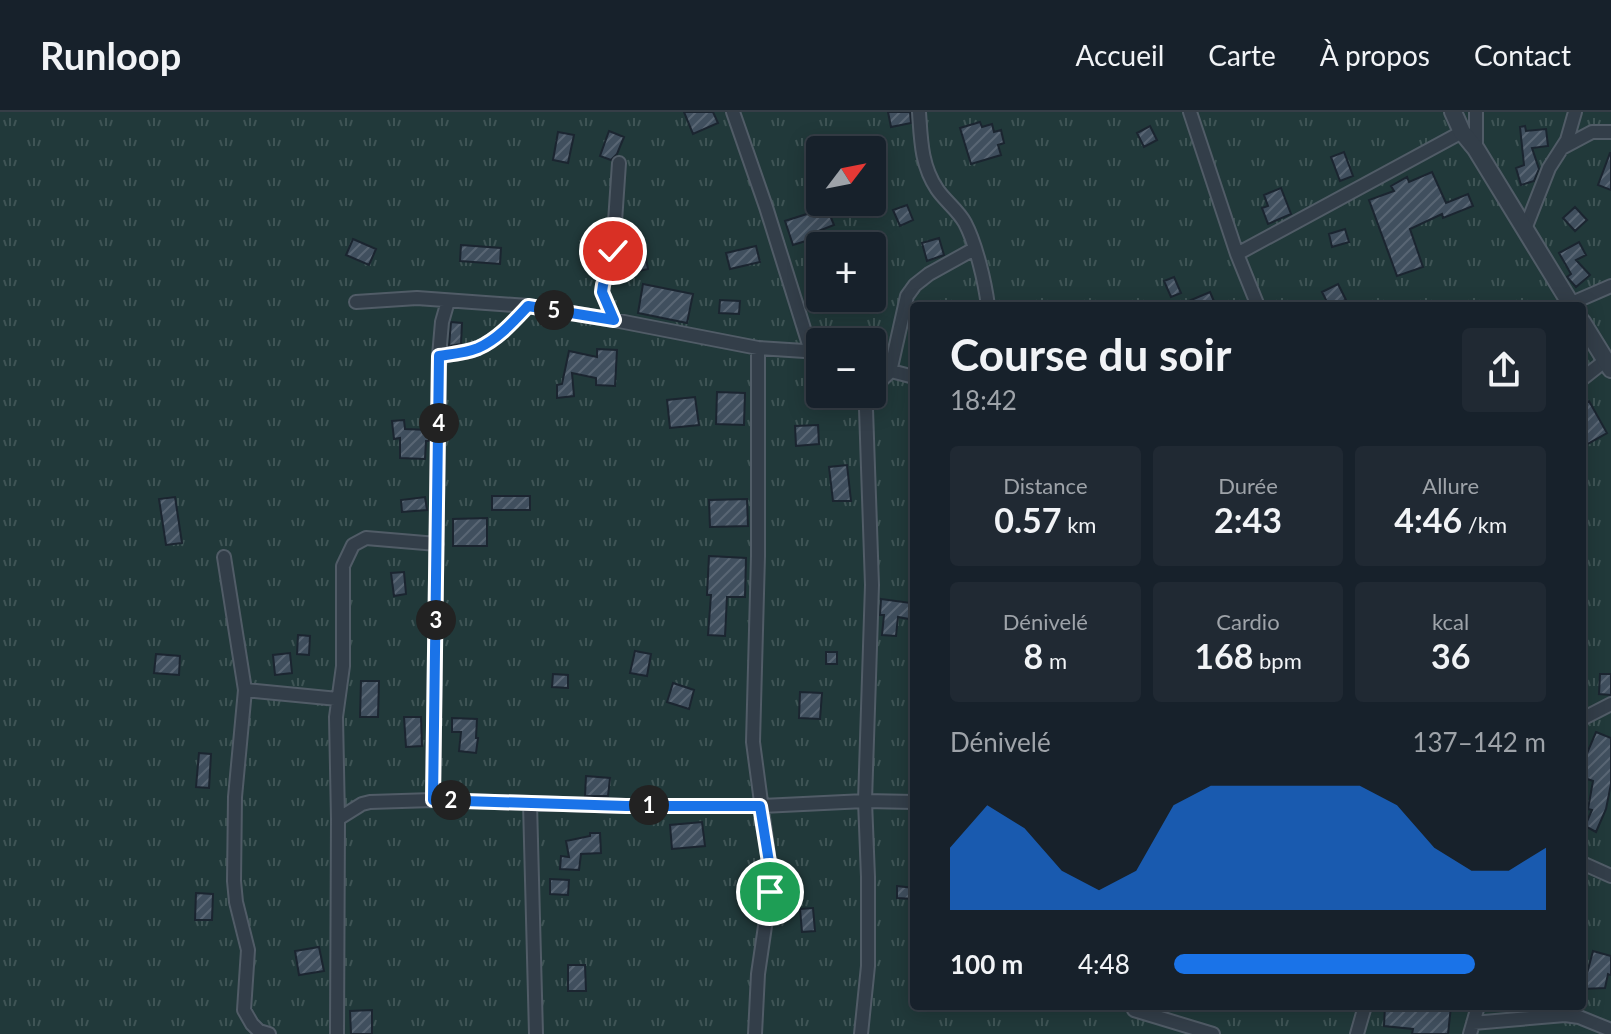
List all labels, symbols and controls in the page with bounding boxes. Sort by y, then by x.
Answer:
text: Runloop [40,32,181,78]
text: Accueil [1075,38,1164,72]
text: Carte [1208,38,1276,72]
text: À propos [1320,38,1430,72]
text: Contact [1474,38,1571,72]
north arrow [806,136,886,216]
map controls [806,136,886,408]
pin [579,217,647,285]
icon: check [591,229,635,273]
button: + [806,232,886,312]
pin: 5 [534,290,574,330]
text: 5 [548,296,560,323]
button: − [806,328,886,408]
text: Course du soir [950,328,1231,380]
button: share [1462,328,1546,412]
text: 18:42 [950,384,1017,416]
pin: 4 [419,403,459,443]
text: 4 [433,409,445,436]
text: Distance [1003,472,1088,499]
text: Durée [1218,472,1278,499]
text: Allure [1422,472,1479,499]
text: 0.57 [994,499,1062,540]
text: 2:43 [1214,499,1282,540]
text: 4:46 [1394,499,1462,540]
text: km [1062,511,1096,538]
text: /km [1462,511,1507,538]
pin: 3 [416,600,456,640]
text: 3 [430,606,442,633]
text: Dénivelé [1003,608,1088,635]
text: Cardio [1216,608,1280,635]
text: kcal [1432,608,1469,635]
text: 8 [1024,635,1043,676]
text: 168 [1194,635,1253,676]
text: 36 [1431,635,1470,676]
text: m [1043,647,1067,674]
text: bpm [1253,647,1302,674]
text: Dénivelé [950,726,1051,758]
text: 137–142 m [1412,726,1546,758]
pin: 2 [431,780,471,820]
pin: 1 [629,785,669,825]
text: 2 [445,786,457,813]
text: 1 [643,791,655,818]
pin [736,858,804,926]
icon: arrive [748,870,792,914]
text: 100 m [950,948,1023,980]
text: 4:48 [1078,948,1130,980]

